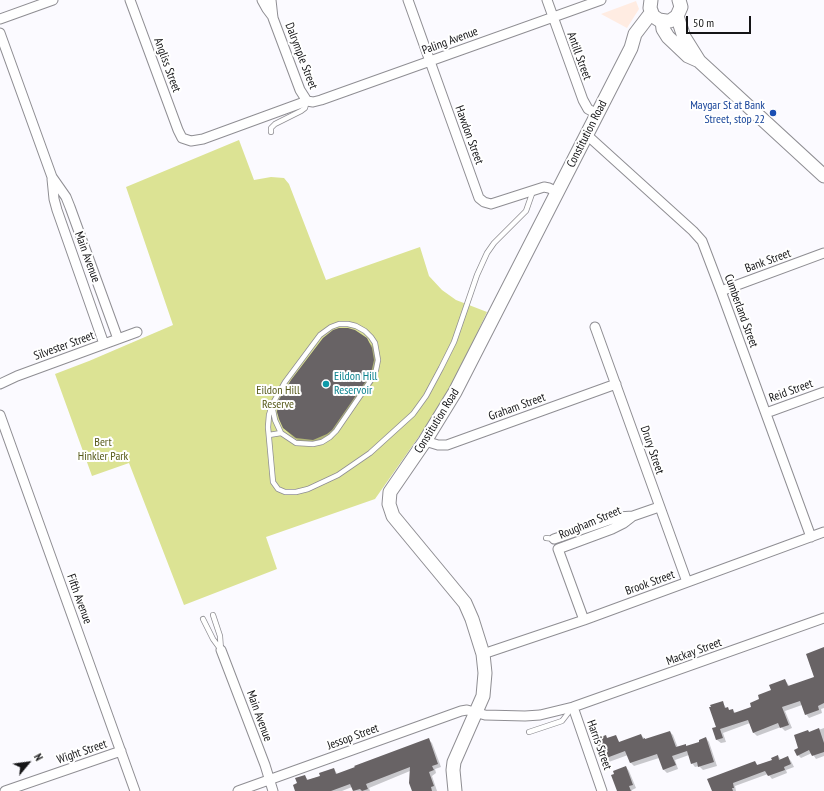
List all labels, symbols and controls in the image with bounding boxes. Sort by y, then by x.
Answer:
scale bar [688,8,753,34]
text: 50 m [693,15,714,30]
street label: Dalrymple Street [282,21,320,91]
street label: Paling Avenue [420,24,480,58]
street label: Antill Street [564,30,594,82]
street label: Angliss Street [150,36,184,94]
street label: Constitution Road [564,98,610,170]
place label: Maygar St at Bank Street, stop 22 [690,99,765,127]
street label: Hawdon Street [452,104,486,166]
marker: Maygar St at Bank Street, stop 22 [768,108,778,118]
street label: Main Avenue [71,230,103,284]
street label: Bank Street [743,246,793,276]
street label: Cumberland Street [721,272,761,350]
street label: Silvester Street [32,328,96,364]
place label: Eildon Hill Reservoir [334,370,377,398]
street label: Reid Street [767,376,815,406]
marker: Eildon Hill Reservoir [321,379,331,389]
park label: Eildon Hill Reserve [256,384,300,412]
street label: Constitution Road [411,386,463,456]
street label: Graham Street [487,390,547,424]
street label: Drury Street [637,424,667,476]
park label: Bert Hinkler Park [78,436,128,464]
street label: Rougham Street [557,503,623,543]
street label: Brook Street [623,567,677,599]
street label: Fifth Avenue [63,572,95,626]
street label: Mackay Street [664,635,724,669]
street label: Main Avenue [243,689,275,743]
street label: Harris Street [583,718,615,772]
street label: Jessop Street [325,721,381,753]
street label: Wight Street [55,737,109,767]
north arrow [8,743,48,783]
text: N [31,751,46,763]

